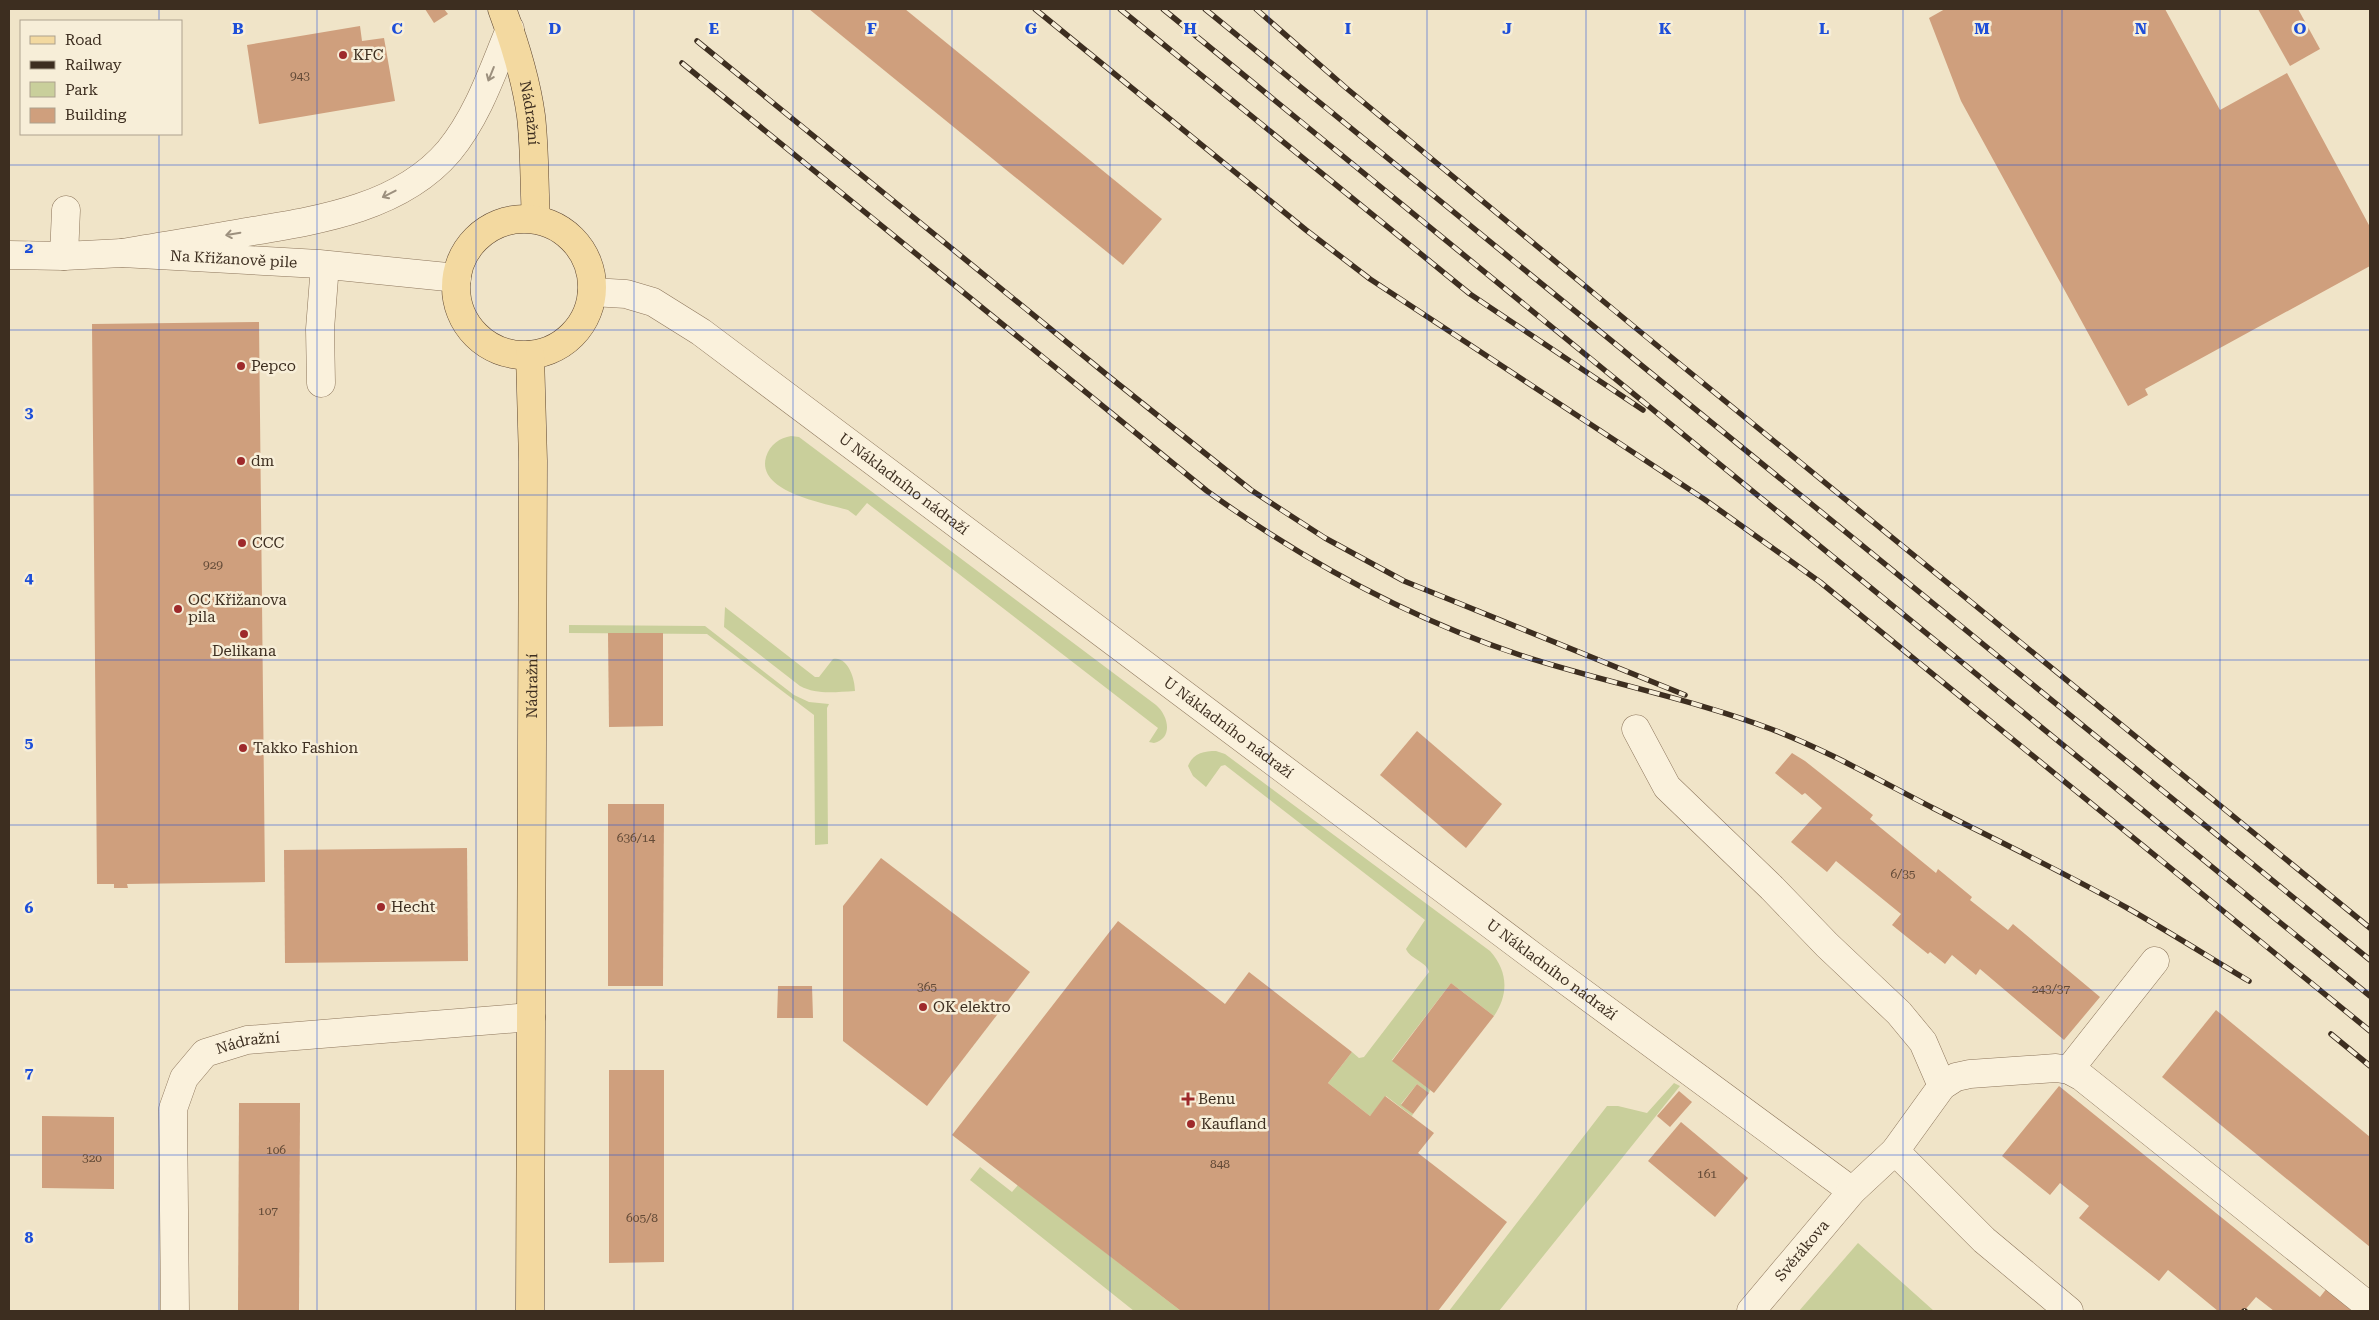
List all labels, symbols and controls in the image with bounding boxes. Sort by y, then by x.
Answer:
text: B [232,19,244,38]
text: C [391,19,403,38]
text: D [549,19,562,38]
text: E [709,19,719,38]
text: F [867,19,877,38]
text: G [1025,19,1038,38]
text: H [1183,19,1197,38]
text: I [1345,19,1351,38]
text: J [1502,19,1512,38]
text: K [1659,19,1672,38]
text: L [1819,19,1829,38]
text: M [1974,19,1990,38]
text: N [2135,19,2147,38]
text: O [2294,19,2307,38]
legend [20,20,182,135]
text: Road [65,31,102,49]
place label: KFC [353,46,384,64]
marker: KFC [337,49,349,61]
text: Railway [65,56,122,74]
one-way arrow [486,66,495,81]
house number: 943 [290,69,310,83]
street label: Nádražní [516,79,542,146]
text: Park [65,81,99,99]
text: Building [65,106,127,124]
one-way arrow [382,189,397,199]
one-way arrow [225,230,241,240]
text: 2 [25,238,34,257]
street label: Na Křižanově pile [170,247,298,272]
place label: Pepco [251,357,296,375]
marker: Pepco [235,360,247,372]
text: 3 [25,403,34,422]
street label: U Nákladního nádraží [835,429,972,539]
place label: dm [251,452,275,470]
marker: dm [235,455,247,467]
place label: CCC [252,534,285,552]
marker: CCC [236,537,248,549]
house number: 929 [203,558,223,572]
text: 4 [25,568,34,587]
place label: OC Křižanova pila [188,591,287,626]
marker: OC Křižanova pila [172,603,184,615]
marker: Delikana [238,628,250,640]
place label: Delikana [212,642,276,660]
street label: Nádražní [523,653,541,719]
street label: U Nákladního nádraží [1160,673,1297,782]
text: 5 [25,733,34,752]
place label: Takko Fashion [253,739,359,757]
marker: Takko Fashion [237,742,249,754]
house number: 636/14 [617,831,656,845]
house number: 6/35 [1890,867,1916,881]
text: 6 [25,898,34,917]
place label: Hecht [391,898,436,916]
marker: Hecht [375,901,387,913]
street label: U Nákladního nádraží [1483,916,1621,1024]
house number: 365 [917,980,937,994]
house number: 243/37 [2032,982,2071,996]
place label: OK elektro [933,998,1011,1016]
marker: OK elektro [917,1001,929,1013]
street label: Nádražní [214,1028,281,1058]
text: 7 [25,1063,34,1082]
place label: Benu [1198,1090,1236,1108]
marker: Benu [1182,1093,1194,1105]
place label: Kaufland [1201,1115,1267,1133]
marker: Kaufland [1185,1118,1197,1130]
house number: 106 [266,1143,286,1157]
house number: 320 [82,1151,102,1165]
house number: 848 [1210,1157,1230,1171]
house number: 161 [1697,1167,1717,1181]
house number: 107 [258,1204,278,1218]
house number: 605/8 [626,1211,658,1225]
street label: Svěrákova [1771,1216,1833,1285]
text: 8 [25,1228,34,1247]

